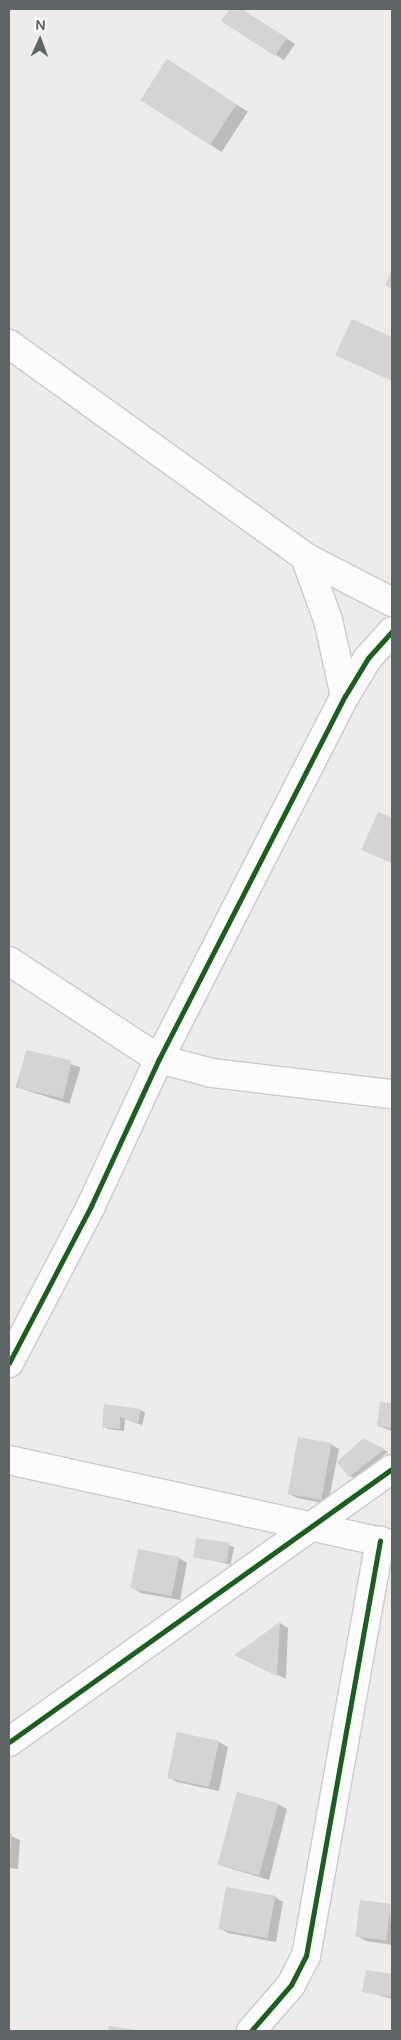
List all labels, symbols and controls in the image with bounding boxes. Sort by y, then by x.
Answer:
north arrow [15,15,65,65]
text: N [35,16,46,34]

